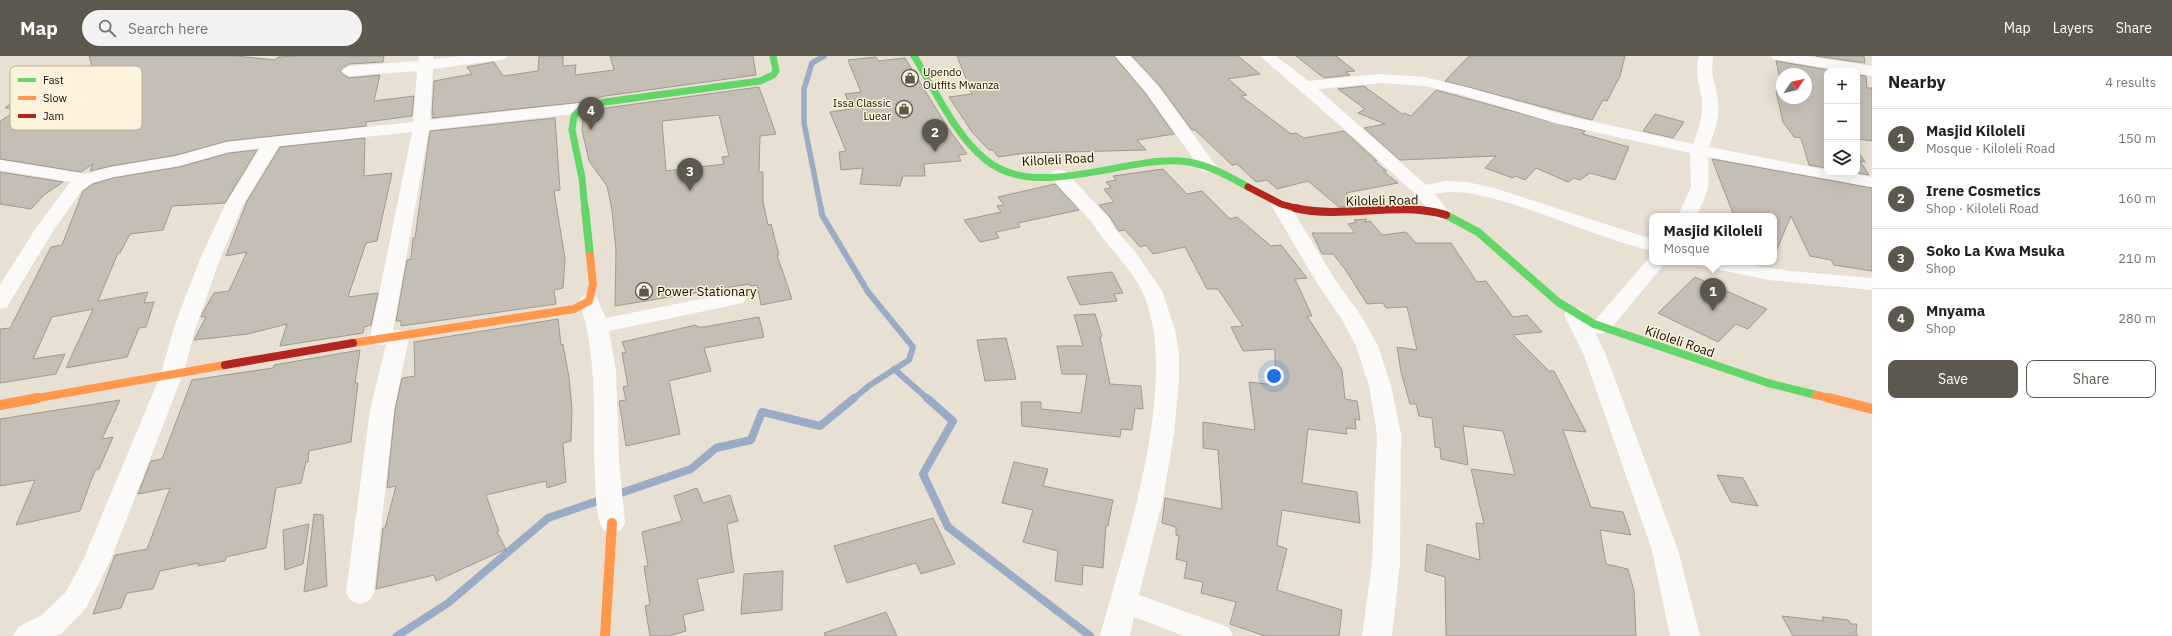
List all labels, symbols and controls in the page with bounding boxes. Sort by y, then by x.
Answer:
search box [82,10,362,46]
text: Map [20,16,58,40]
icon: search [96,17,118,39]
text: Search here [128,19,208,38]
text: Map [2004,19,2031,37]
text: Layers [2053,19,2094,37]
text: Share [2116,19,2152,37]
place label: Upendo Outfits Mwanza [923,65,999,92]
legend [10,66,142,130]
shop icon: Upendo Outfits Mwanza [900,68,920,88]
north arrow [1776,68,1812,104]
map controls [1824,68,1860,176]
button: + [1824,68,1860,104]
text: Nearby [1888,71,1946,93]
text: Fast [43,73,64,87]
text: 4 results [2105,74,2156,91]
text: Slow [43,91,67,105]
place label: Issa Classic Luear [833,96,891,123]
pin: 4 [578,97,604,130]
shop icon: Issa Classic Luear [894,99,914,119]
button: − [1824,104,1860,140]
text: Jam [43,109,64,123]
pin: 2 [922,119,948,152]
text: Masjid Kiloleli [1926,121,2025,140]
text: 1 [1897,130,1905,147]
text: 150 m [2118,130,2156,147]
button: layers [1824,140,1860,176]
text: Mosque · Kiloleli Road [1926,140,2055,157]
street label: Kiloleli Road [1021,149,1095,170]
pin: 3 [677,158,703,191]
text: Irene Cosmetics [1926,181,2041,200]
text: 2 [1897,190,1905,207]
text: 160 m [2118,190,2156,207]
street label: Kiloleli Road [1345,191,1419,210]
text: Shop · Kiloleli Road [1926,200,2039,217]
popup [1649,213,1777,265]
text: Masjid Kiloleli [1663,221,1763,240]
text: Mosque [1663,240,1710,257]
text: Soko La Kwa Msuka [1926,241,2065,260]
text: 3 [1897,250,1905,267]
text: 210 m [2118,250,2156,267]
text: Shop [1926,260,1956,277]
pin: 1 [1700,278,1726,311]
shop icon: Power Stationary [634,281,654,301]
place label: Power Stationary [657,283,757,300]
text: Mnyama [1926,301,1985,320]
text: 4 [1897,310,1905,327]
text: 280 m [2118,310,2156,327]
text: Shop [1926,320,1956,337]
street label: Kiloleli Road [1643,322,1717,361]
button: Save [1888,360,2018,398]
button: Share [2026,360,2156,398]
your location [1264,366,1284,386]

